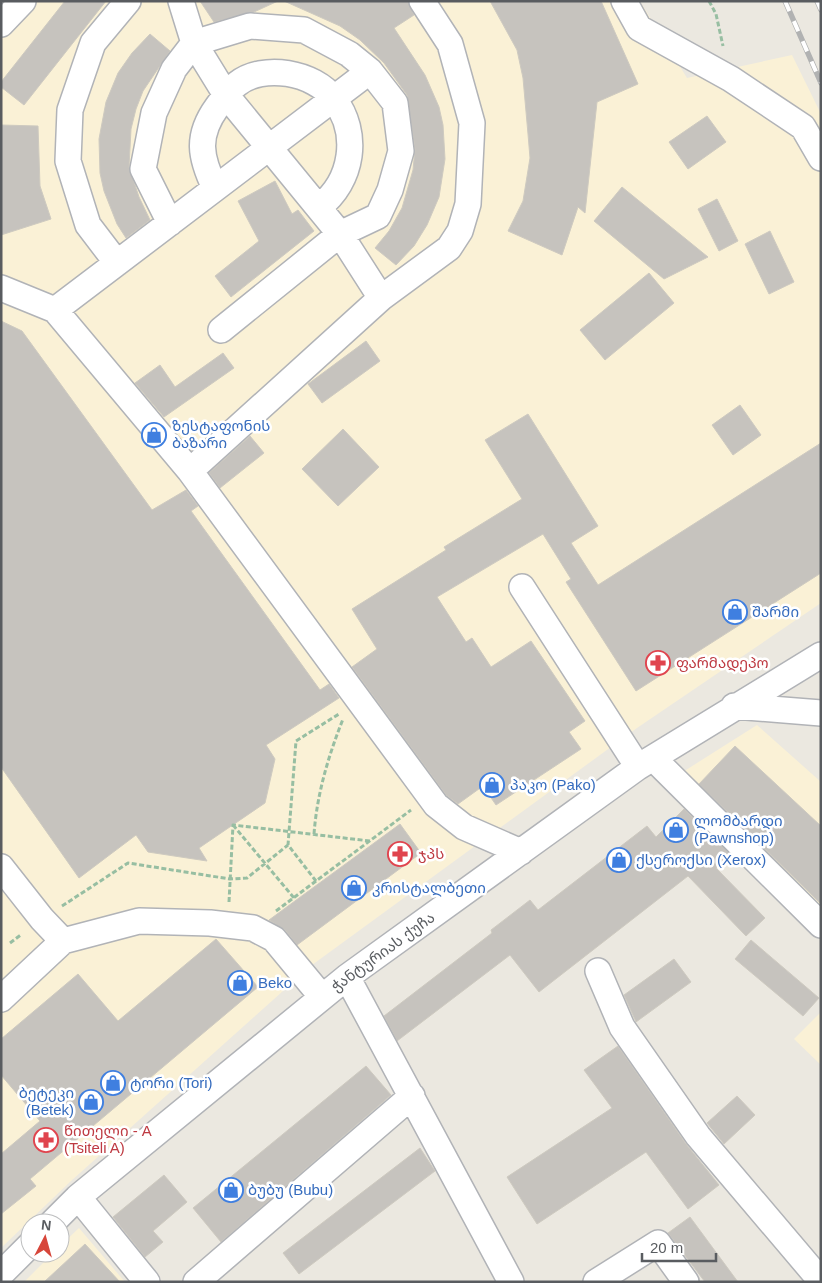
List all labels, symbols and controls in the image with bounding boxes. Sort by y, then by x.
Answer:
place label: ზესტაფონის ბაზარი [172,417,270,451]
shop icon: ზესტაფონის ბაზარი [141,422,167,448]
shop icon: შარმი [722,599,748,625]
place label: შარმი [752,603,799,620]
pharmacy icon: ფარმადეპო [645,650,671,676]
place label: ფარმადეპო [676,654,769,672]
shop icon: პაკო (Pako) [479,772,505,798]
place label: პაკო (Pako) [510,776,596,794]
place label: ლომბარდი (Pawnshop) [694,812,783,846]
shop icon: ლომბარდი (Pawnshop) [663,817,689,843]
pharmacy icon: ჯპს [387,841,413,867]
place label: ჯპს [418,845,444,863]
shop icon: ქსეროქსი (Xerox) [606,847,632,873]
place label: ქსეროქსი (Xerox) [636,851,766,869]
shop icon: კრისტალბეთი [341,875,367,901]
place label: კრისტალბეთი [372,879,486,897]
street label: ჭანტურიას ქუჩა [328,908,438,996]
shop icon: Beko [227,970,253,996]
place label: Beko [258,974,292,991]
shop icon: ტორი (Tori) [100,1070,126,1096]
place label: ტორი (Tori) [130,1074,213,1092]
place label: ბეტეკი (Betek) [19,1084,74,1118]
shop icon: ბეტეკი (Betek) [78,1089,104,1115]
place label: წითელი - A (Tsiteli A) [64,1122,152,1156]
pharmacy icon: წითელი - A (Tsiteli A) [33,1127,59,1153]
shop icon: ბუბუ (Bubu) [218,1177,244,1203]
place label: ბუბუ (Bubu) [248,1181,333,1199]
north arrow [20,1213,70,1263]
text: N [40,1217,52,1234]
scale bar [642,1230,716,1262]
text: 20 m [650,1239,683,1256]

